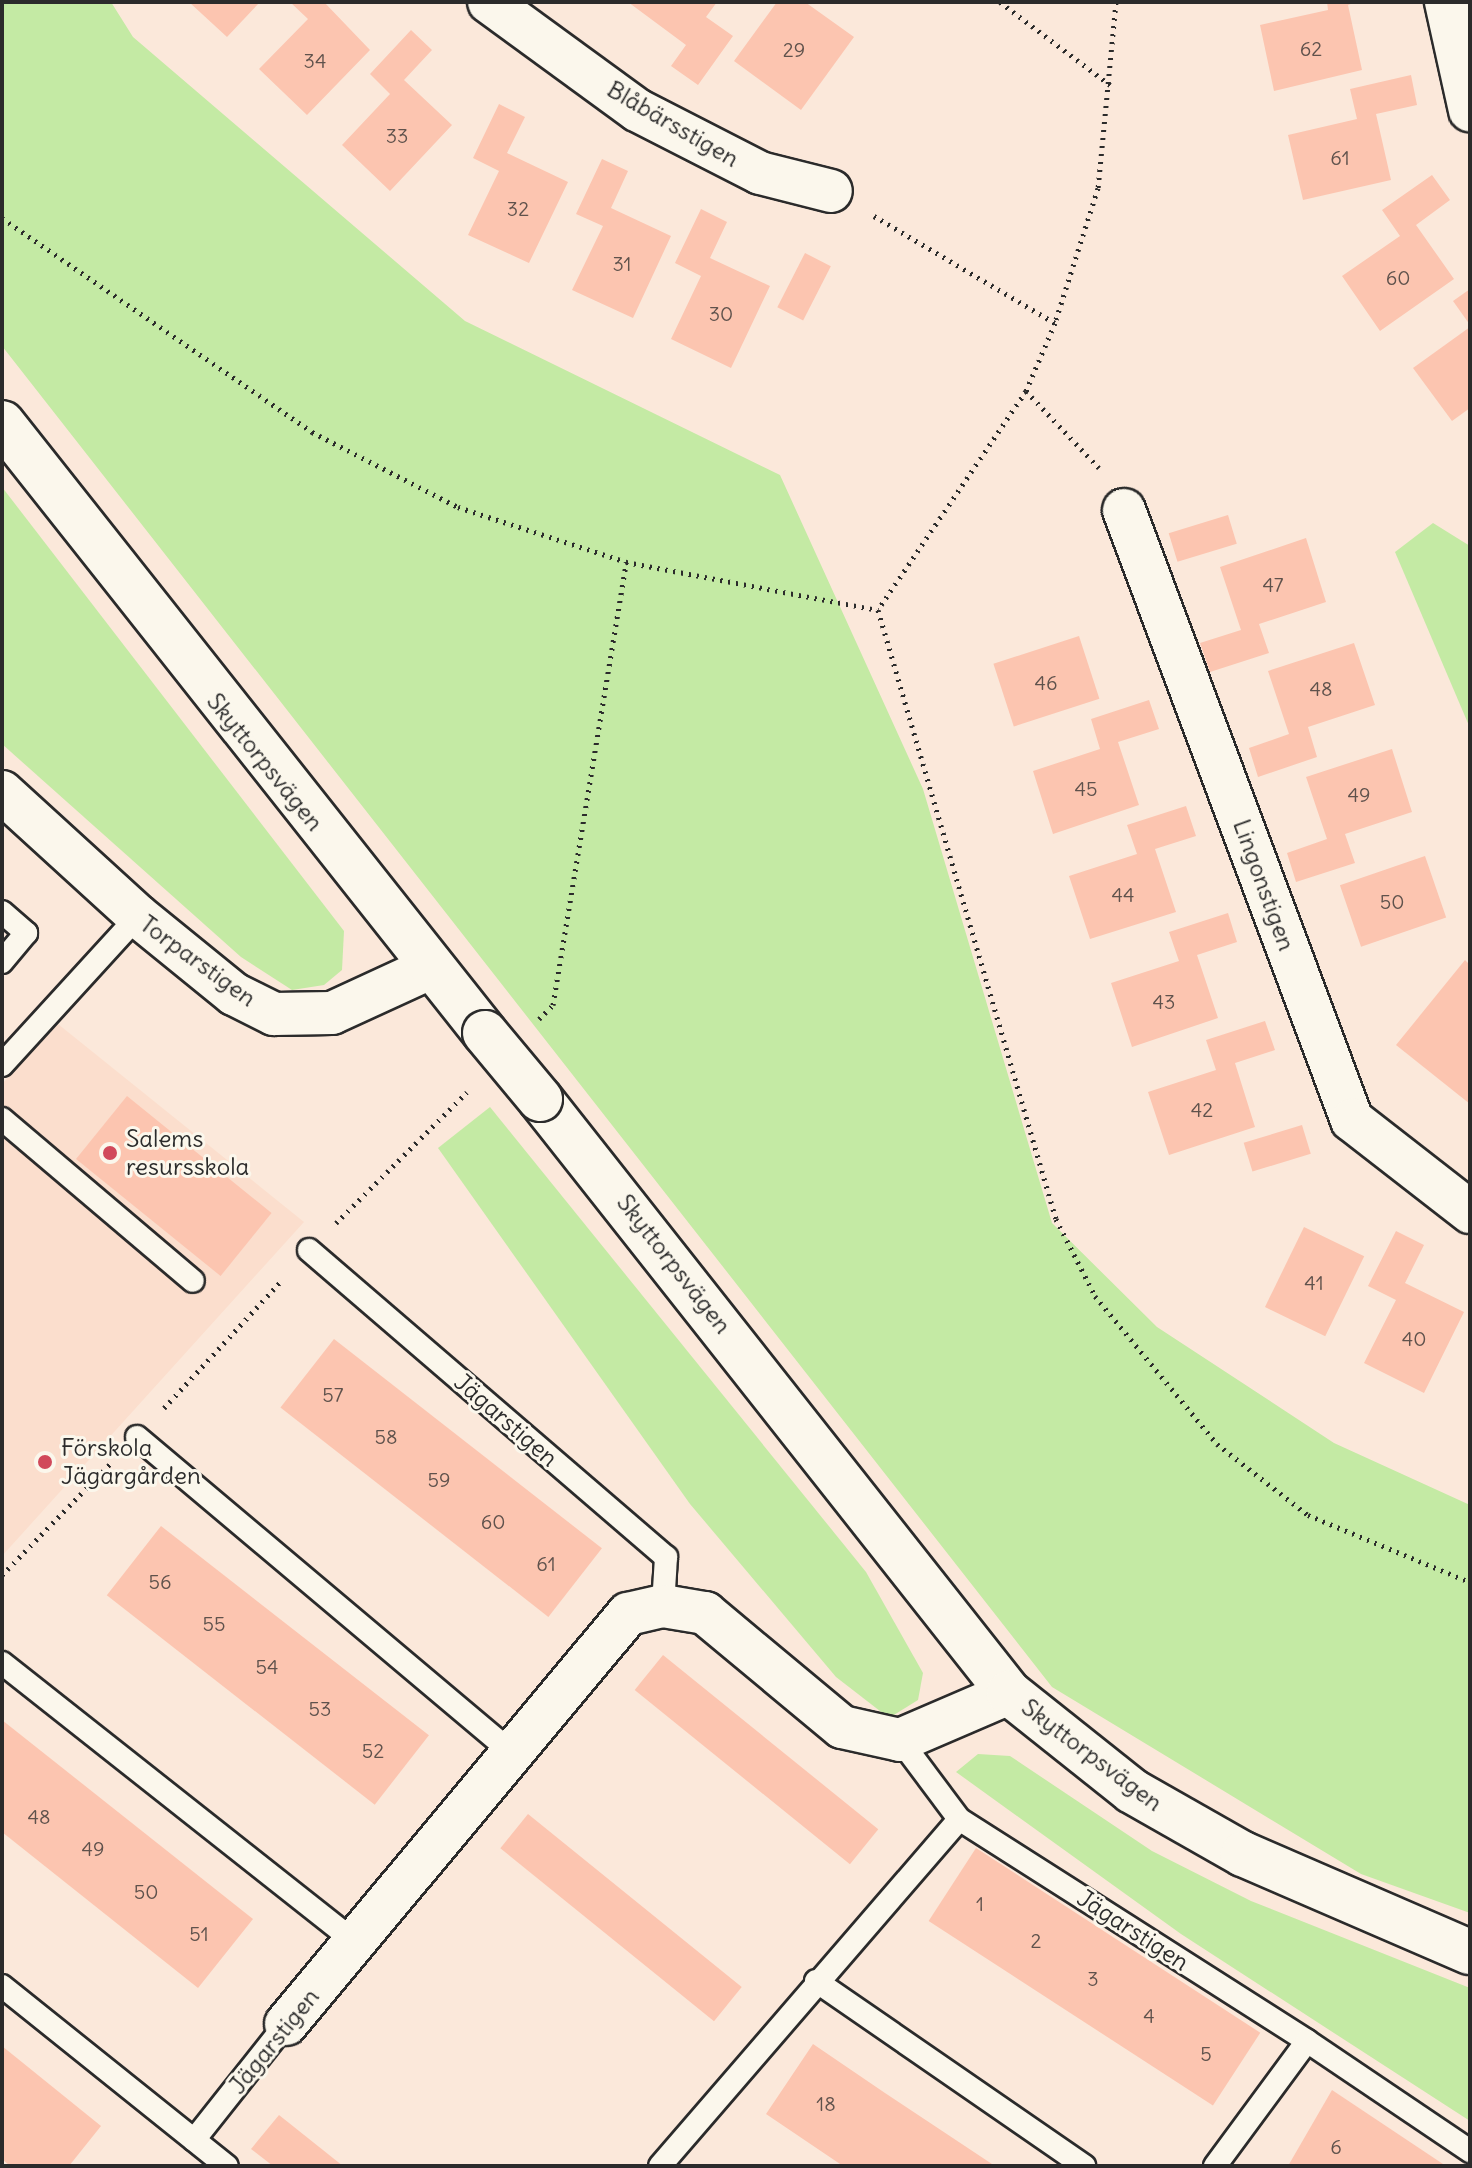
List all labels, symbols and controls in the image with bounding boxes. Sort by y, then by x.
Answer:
house number: 62 [1300,36,1322,60]
house number: 29 [783,37,805,61]
house number: 34 [304,48,326,72]
street label: Blåbärsstigen [602,75,744,173]
house number: 33 [386,123,408,147]
house number: 61 [1330,145,1350,169]
house number: 32 [507,196,529,220]
house number: 31 [612,251,632,275]
house number: 60 [1386,265,1410,289]
house number: 30 [709,301,733,325]
house number: 47 [1262,572,1284,596]
house number: 46 [1034,670,1058,694]
house number: 48 [1309,676,1333,700]
street label: Skyttorpsvägen [201,687,329,837]
house number: 45 [1074,776,1098,800]
house number: 49 [1347,782,1371,806]
street label: Lingonstigen [1227,815,1301,955]
house number: 44 [1111,882,1135,906]
house number: 50 [1380,889,1404,913]
street label: Torparstigen [135,909,261,1013]
house number: 43 [1153,989,1175,1013]
house number: 42 [1191,1097,1213,1121]
place label: Salems resursskola [126,1125,249,1181]
marker: Salems resursskola [101,1144,119,1162]
street label: Skyttorpsvägen [611,1189,737,1339]
house number: 41 [1304,1270,1324,1294]
house number: 40 [1402,1326,1426,1350]
street label: Jägarstigen [449,1367,563,1473]
house number: 57 [322,1382,344,1406]
house number: 58 [374,1424,398,1448]
place label: Förskola Jägargården [61,1434,201,1490]
marker: Förskola Jägargården [36,1453,54,1471]
house number: 59 [428,1467,450,1491]
house number: 60 [481,1509,505,1533]
house number: 61 [536,1551,556,1575]
house number: 56 [148,1569,172,1593]
house number: 55 [203,1611,225,1635]
house number: 54 [255,1654,279,1678]
street label: Skyttorpsvägen [1016,1693,1168,1817]
house number: 53 [309,1696,331,1720]
house number: 52 [362,1738,384,1762]
house number: 48 [27,1804,51,1828]
house number: 49 [81,1836,105,1860]
house number: 50 [134,1879,158,1903]
street label: Jägarstigen [1072,1883,1194,1977]
house number: 1 [976,1891,984,1915]
house number: 51 [189,1921,209,1945]
house number: 2 [1031,1928,1041,1952]
house number: 3 [1087,1966,1099,1990]
street label: Jägarstigen [223,1982,325,2100]
house number: 4 [1143,2003,1155,2027]
house number: 5 [1200,2041,1212,2065]
house number: 18 [816,2091,836,2115]
house number: 6 [1330,2134,1342,2158]

